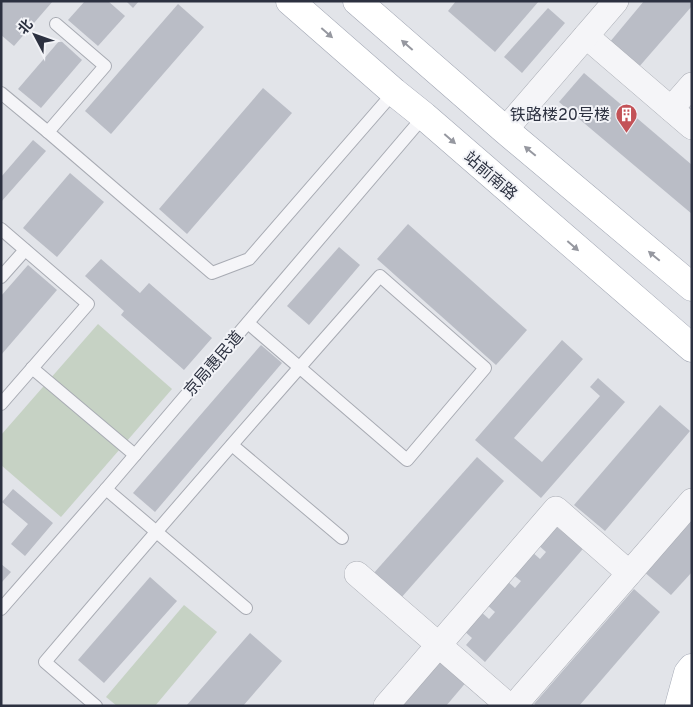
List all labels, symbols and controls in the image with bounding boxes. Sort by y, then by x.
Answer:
north arrow [10,10,60,60]
text: 北 [15,17,37,38]
one-way arrow [321,28,334,39]
one-way arrow [402,39,414,51]
building icon: 铁路楼20号楼 [614,102,638,133]
place label: 铁路楼20号楼 [510,106,610,126]
one-way arrow [444,134,457,145]
one-way arrow [524,146,537,157]
street label: 站前南路 [459,148,520,205]
one-way arrow [567,240,580,251]
one-way arrow [648,250,661,261]
street label: 京局惠民道 [181,328,248,401]

